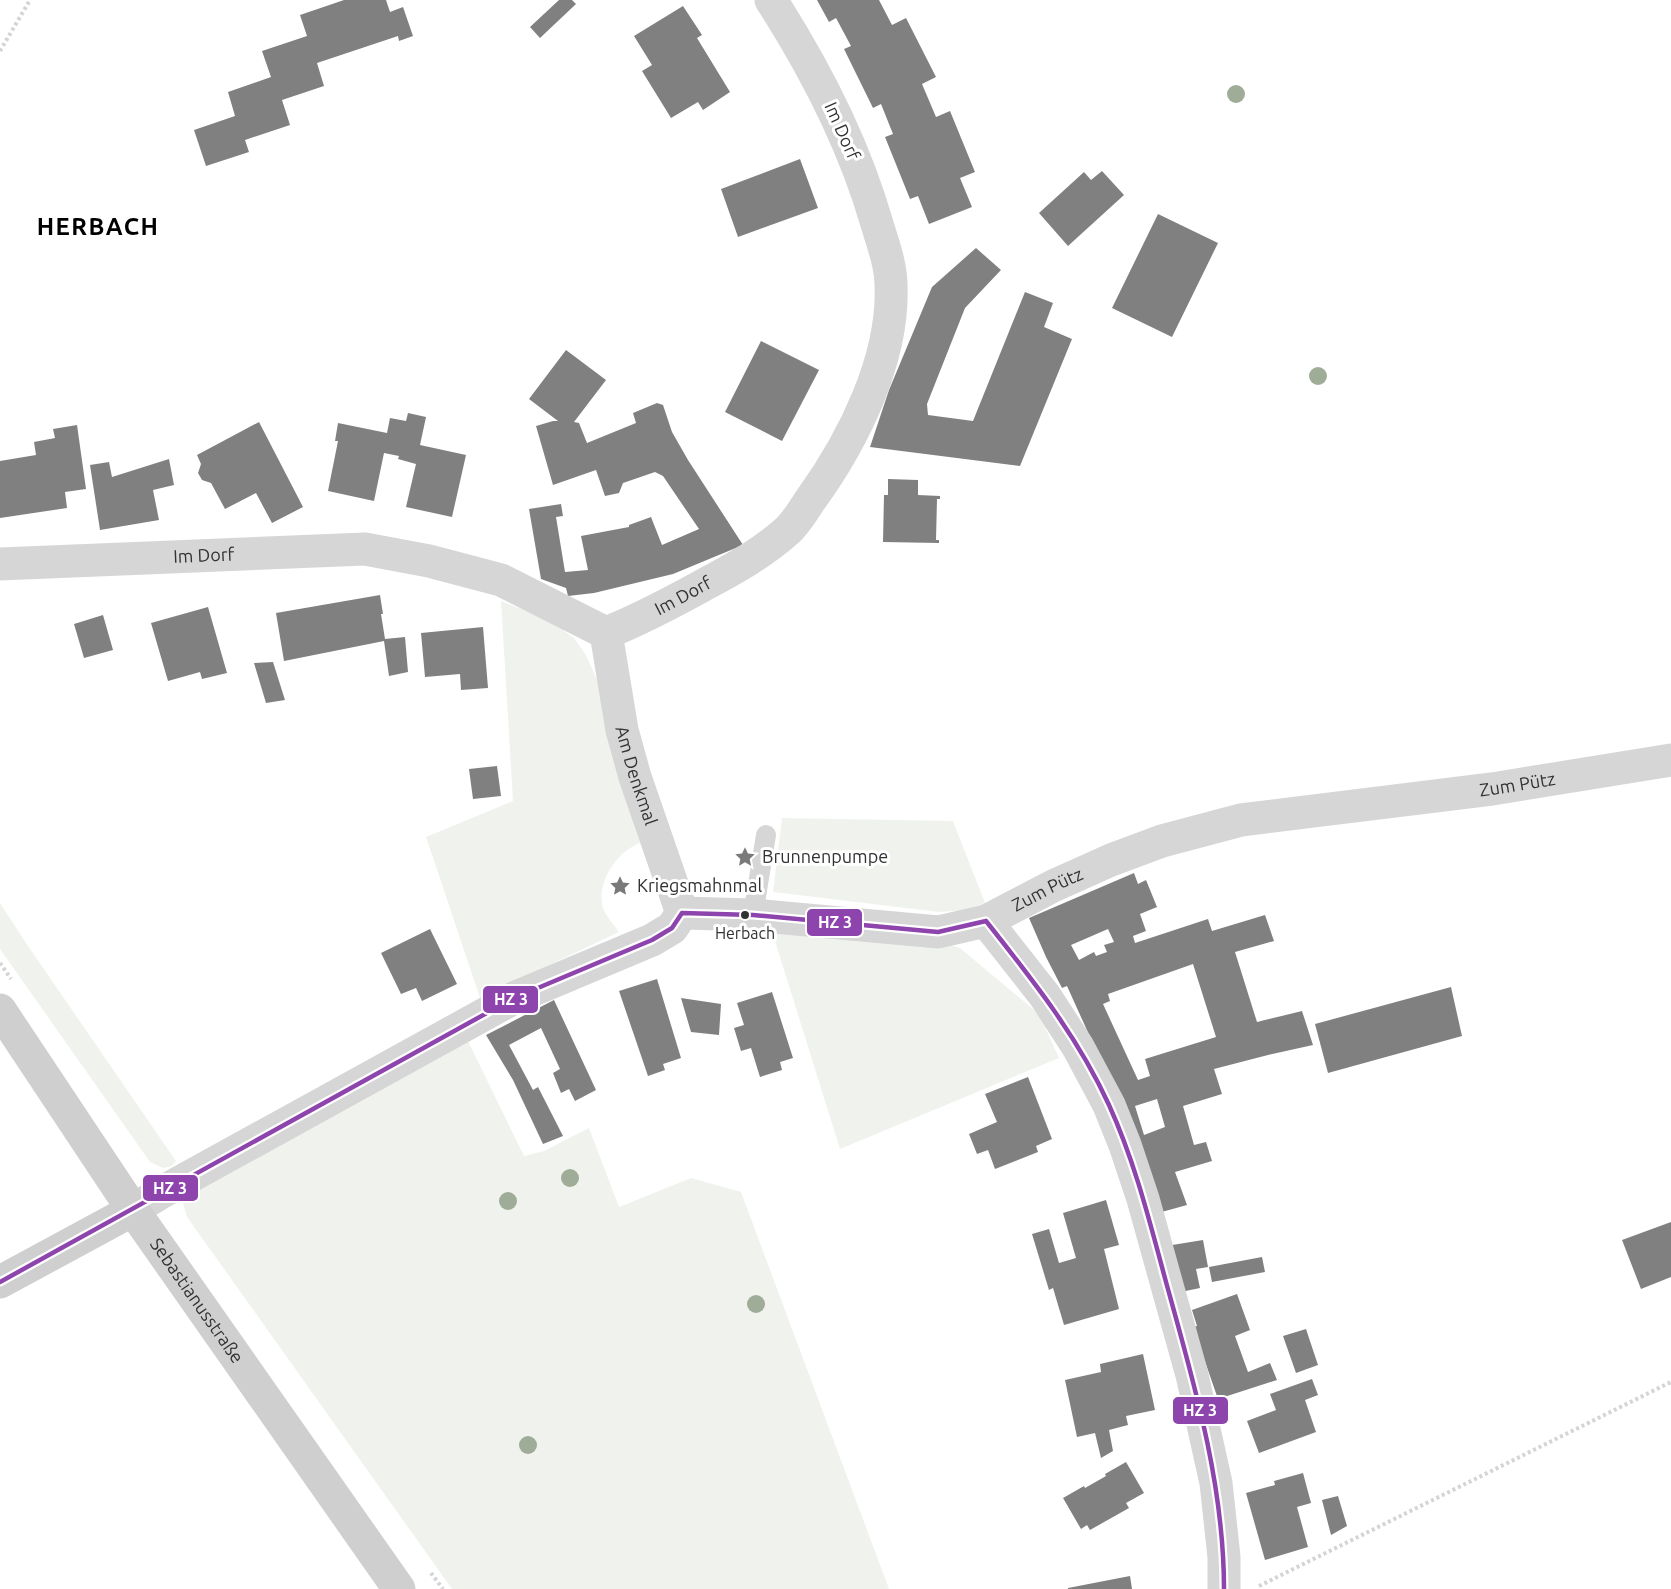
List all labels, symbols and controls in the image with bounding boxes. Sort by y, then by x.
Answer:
street label: Im Dorf [821,99,865,163]
district label: HERBACH [37,213,159,240]
street label: Im Dorf [173,543,235,566]
street label: Im Dorf [651,572,715,618]
street label: Am Denkmal [612,723,662,828]
street label: Zum Pütz [1478,768,1557,799]
place icon: Brunnenpumpe [733,845,757,869]
place label: Brunnenpumpe [762,846,888,866]
street label: Zum Pütz [1008,863,1085,915]
place icon: Kriegsmahnmal [608,874,632,898]
place label: Kriegsmahnmal [637,875,762,895]
line badge: HZ 3 [806,908,863,937]
marker: Herbach [739,909,751,921]
text: HZ 3 [818,913,852,931]
place label: Herbach [715,924,775,942]
line badge: HZ 3 [482,985,539,1014]
text: HZ 3 [494,990,528,1008]
line badge: HZ 3 [142,1174,199,1202]
text: HZ 3 [153,1179,187,1197]
street label: Sebastianusstraße [147,1234,248,1366]
line badge: HZ 3 [1172,1396,1229,1425]
text: HZ 3 [1183,1401,1217,1419]

